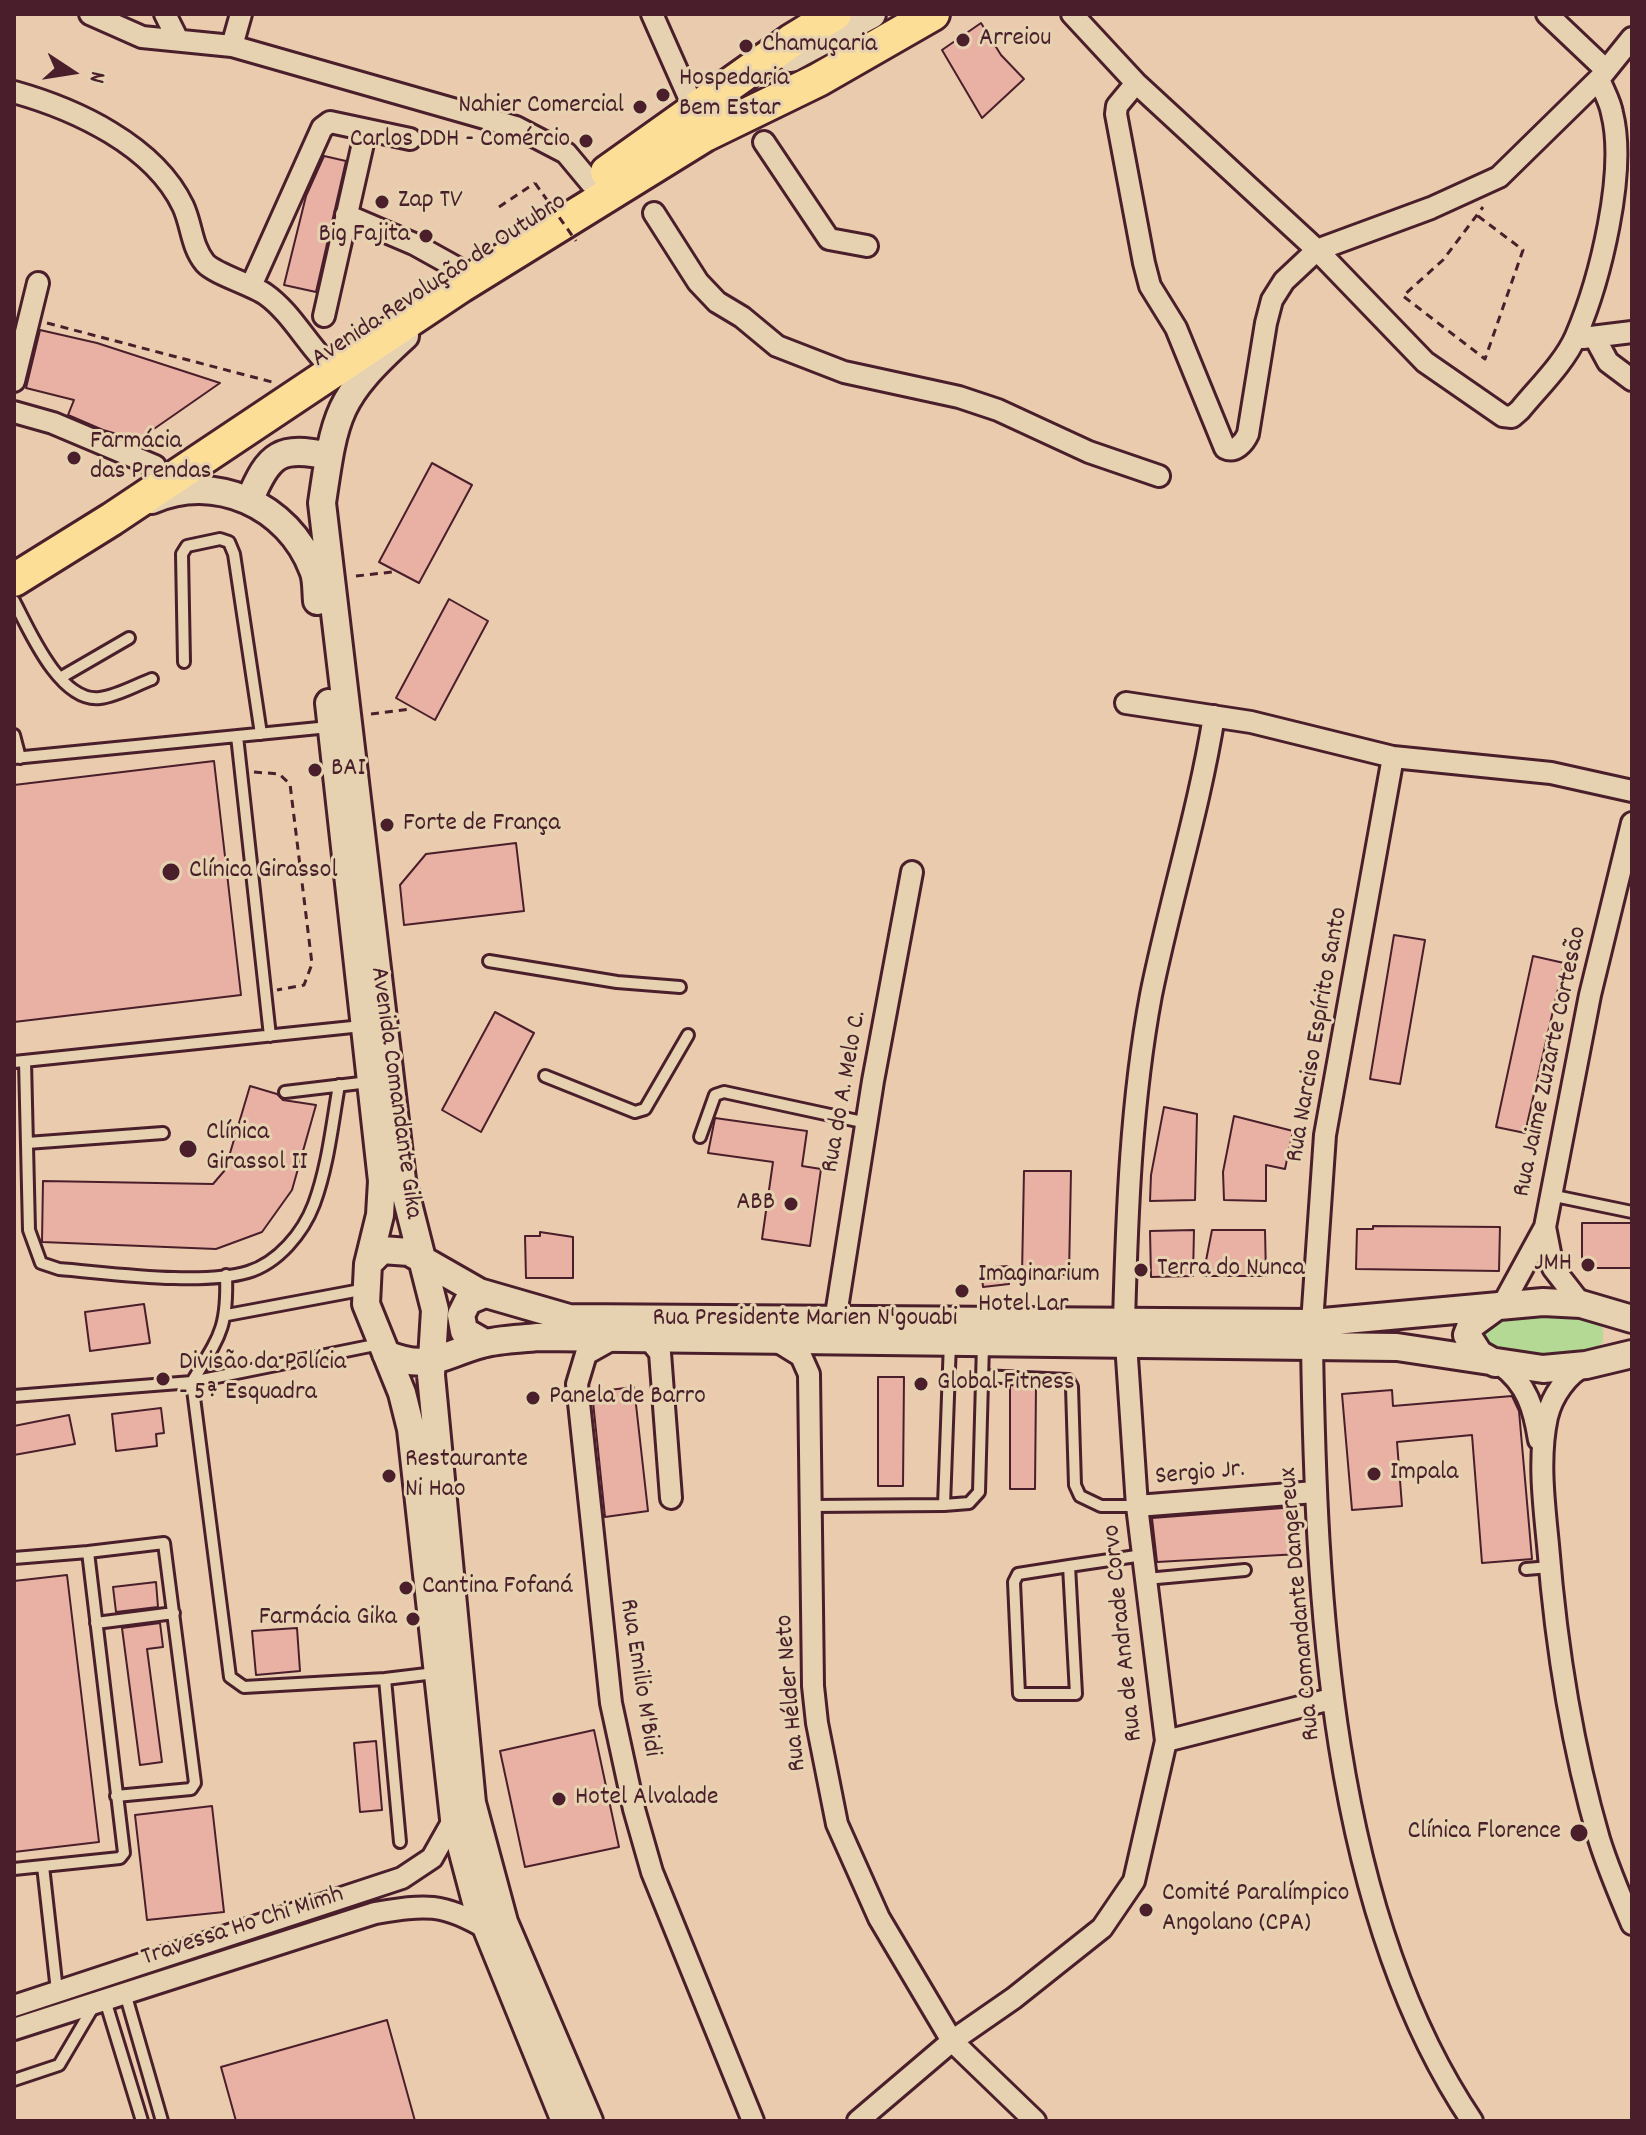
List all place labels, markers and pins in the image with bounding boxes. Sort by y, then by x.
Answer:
place label: Arreiou [979,24,1051,56]
place label: Chamuçaria [762,30,877,62]
marker: Arreiou [954,31,972,49]
marker: Chamuçaria [737,37,755,55]
place label: Hospedaria Bem Estar [679,64,789,126]
marker: Hospedaria Bem Estar [654,86,672,104]
place label: Nahier Comercial [458,91,624,123]
marker: Nahier Comercial [631,98,649,116]
place label: Carlos DDH - Comércio [350,125,570,157]
marker: Carlos DDH - Comércio [577,132,595,150]
place label: Zap TV [398,186,463,218]
marker: Zap TV [373,193,391,211]
place label: Big Fajita [318,220,410,252]
marker: Big Fajita [417,227,435,245]
place label: Farmácia das Prendas [90,427,212,488]
marker: Farmácia das Prendas [65,449,83,467]
place label: BAI [331,754,366,786]
marker: BAI [306,761,324,779]
place label: Forte de França [403,809,560,841]
marker: Forte de França [378,816,396,834]
place label: Clínica Girassol [189,856,338,888]
marker: Clínica Girassol [160,861,182,883]
place label: Clínica Girassol II [206,1118,307,1180]
marker: Clínica Girassol II [177,1138,199,1160]
place label: ABB [736,1188,775,1220]
marker: ABB [782,1195,800,1213]
place label: JMH [1534,1249,1572,1281]
place label: Terra do Nunca [1157,1254,1305,1286]
marker: JMH [1579,1256,1597,1274]
place label: Imaginarium Hotel Lar [978,1260,1100,1322]
marker: Terra do Nunca [1132,1261,1150,1279]
marker: Imaginarium Hotel Lar [953,1282,971,1300]
place label: Divisão da Polícia - 5ª Esquadra [179,1348,346,1410]
place label: Global Fitness [937,1368,1075,1400]
marker: Divisão da Polícia - 5ª Esquadra [154,1370,172,1388]
marker: Global Fitness [912,1375,930,1393]
place label: Panela de Barro [549,1382,706,1414]
marker: Panela de Barro [524,1389,542,1407]
place label: Restaurante Ni Hao [405,1445,528,1506]
place label: Impala [1390,1458,1458,1490]
marker: Impala [1365,1465,1383,1483]
marker: Restaurante Ni Hao [380,1467,398,1485]
place label: Cantina Fofaná [422,1572,573,1604]
marker: Cantina Fofaná [397,1579,415,1597]
place label: Farmácia Gika [259,1603,397,1635]
marker: Farmácia Gika [404,1610,422,1628]
place label: Hotel Alvalade [575,1783,718,1815]
marker: Hotel Alvalade [550,1790,568,1808]
place label: Clínica Florence [1407,1817,1561,1849]
marker: Clínica Florence [1568,1822,1590,1844]
place label: Comité Paralímpico Angolano (CPA) [1162,1879,1349,1940]
marker: Comité Paralímpico Angolano (CPA) [1137,1901,1155,1919]

